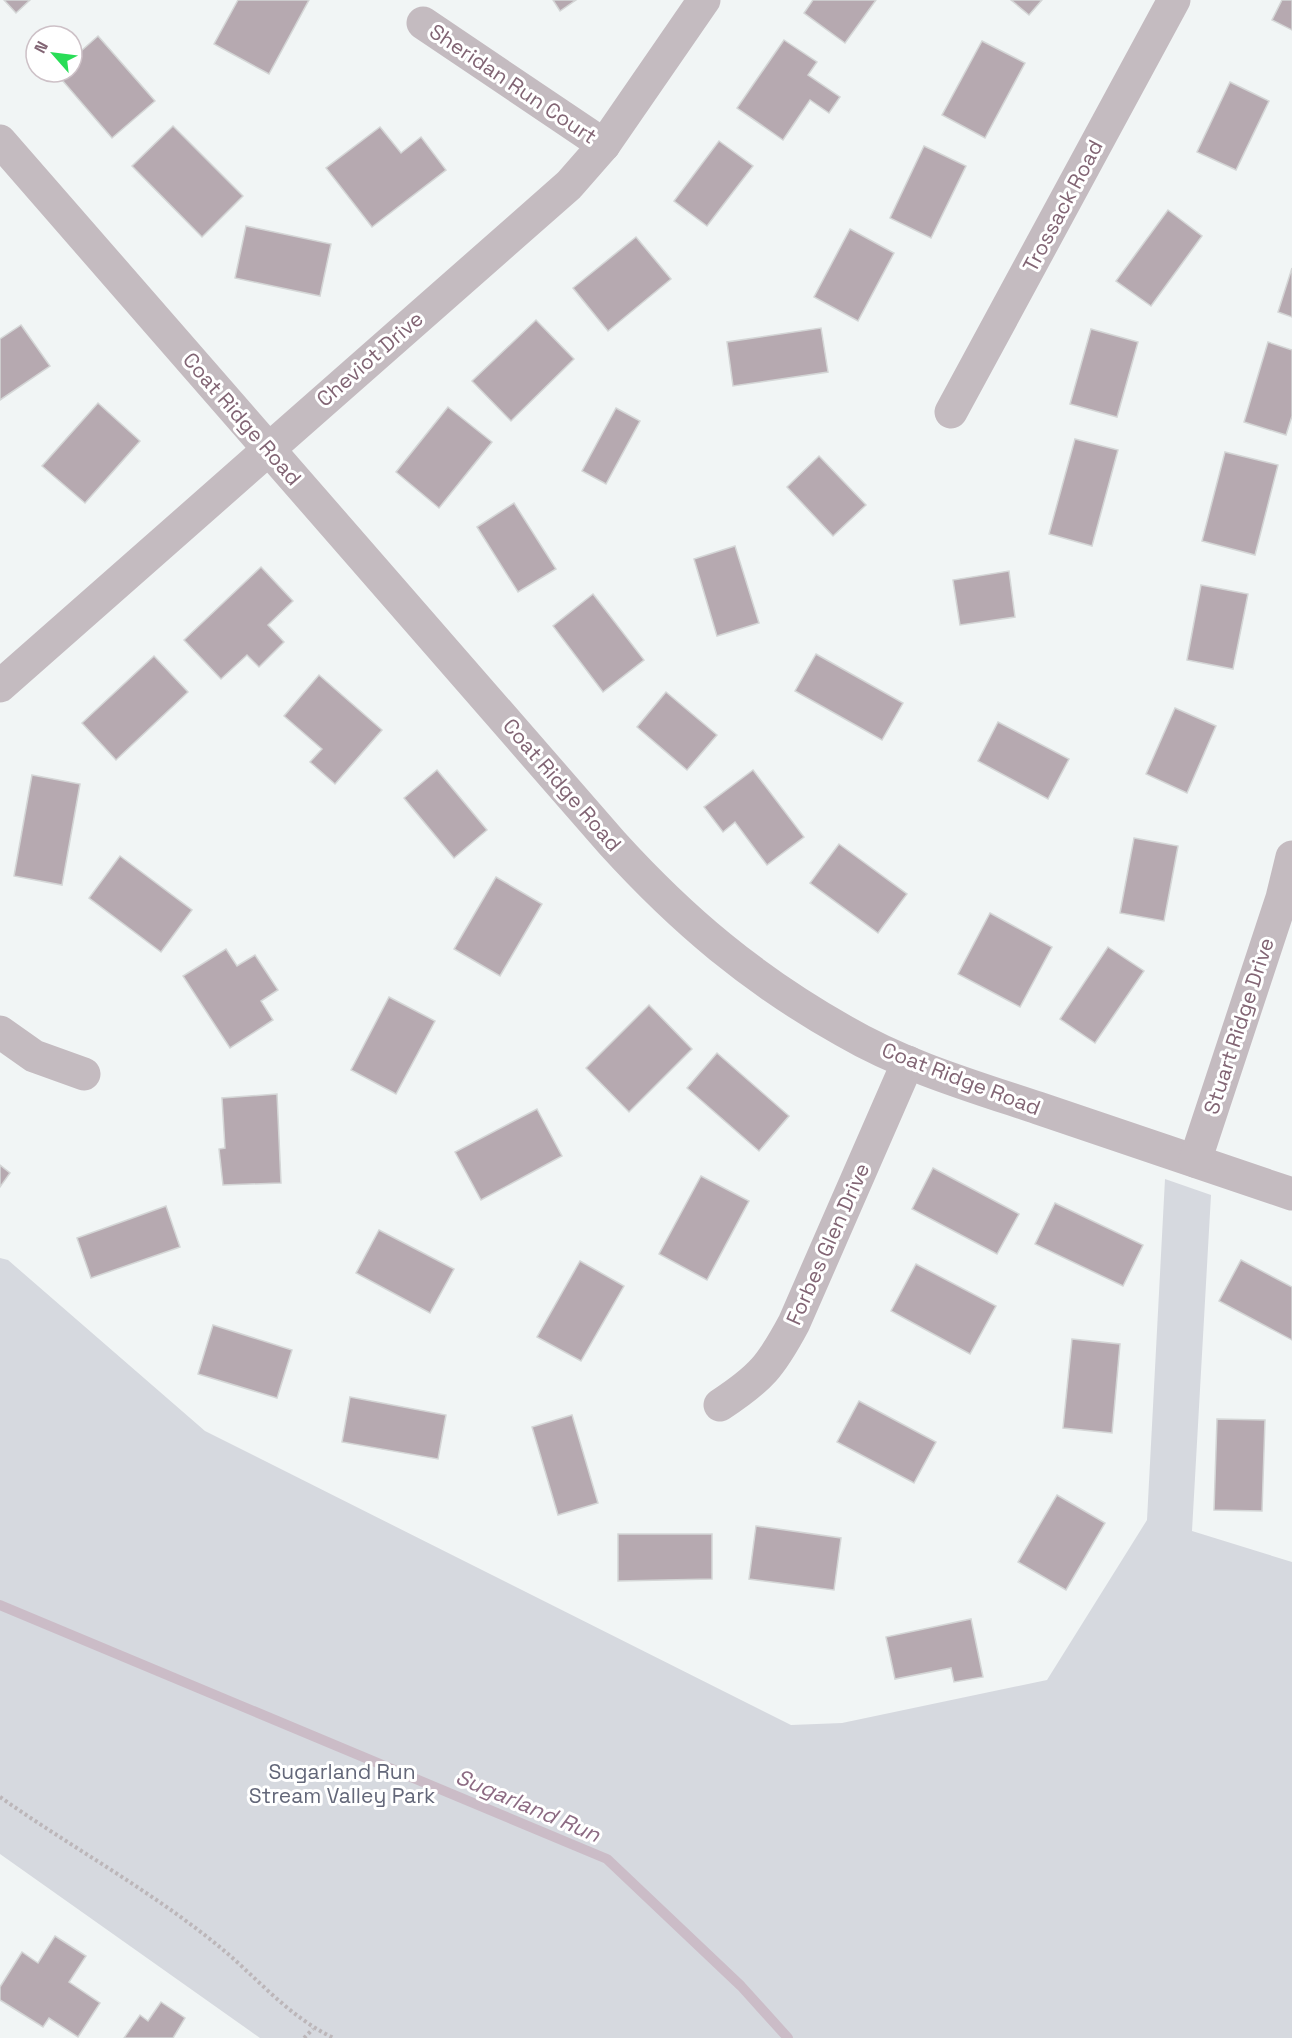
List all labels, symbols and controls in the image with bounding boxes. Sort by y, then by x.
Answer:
street label: Sheridan Run Court [424,17,602,150]
north arrow [24,24,84,84]
text: N [29,38,53,57]
street label: Trossack Road [1016,135,1109,277]
street label: Cheviot Drive [311,305,429,412]
street label: Coat Ridge Road [177,347,308,491]
street label: Coat Ridge Road [497,713,628,857]
street label: Stuart Ridge Drive [1197,934,1280,1118]
street label: Coat Ridge Road [878,1036,1044,1121]
street label: Forbes Glen Drive [780,1159,875,1329]
park label: Sugarland Run Stream Valley Park [249,1758,435,1809]
water label: Sugarland Run [452,1762,605,1848]

